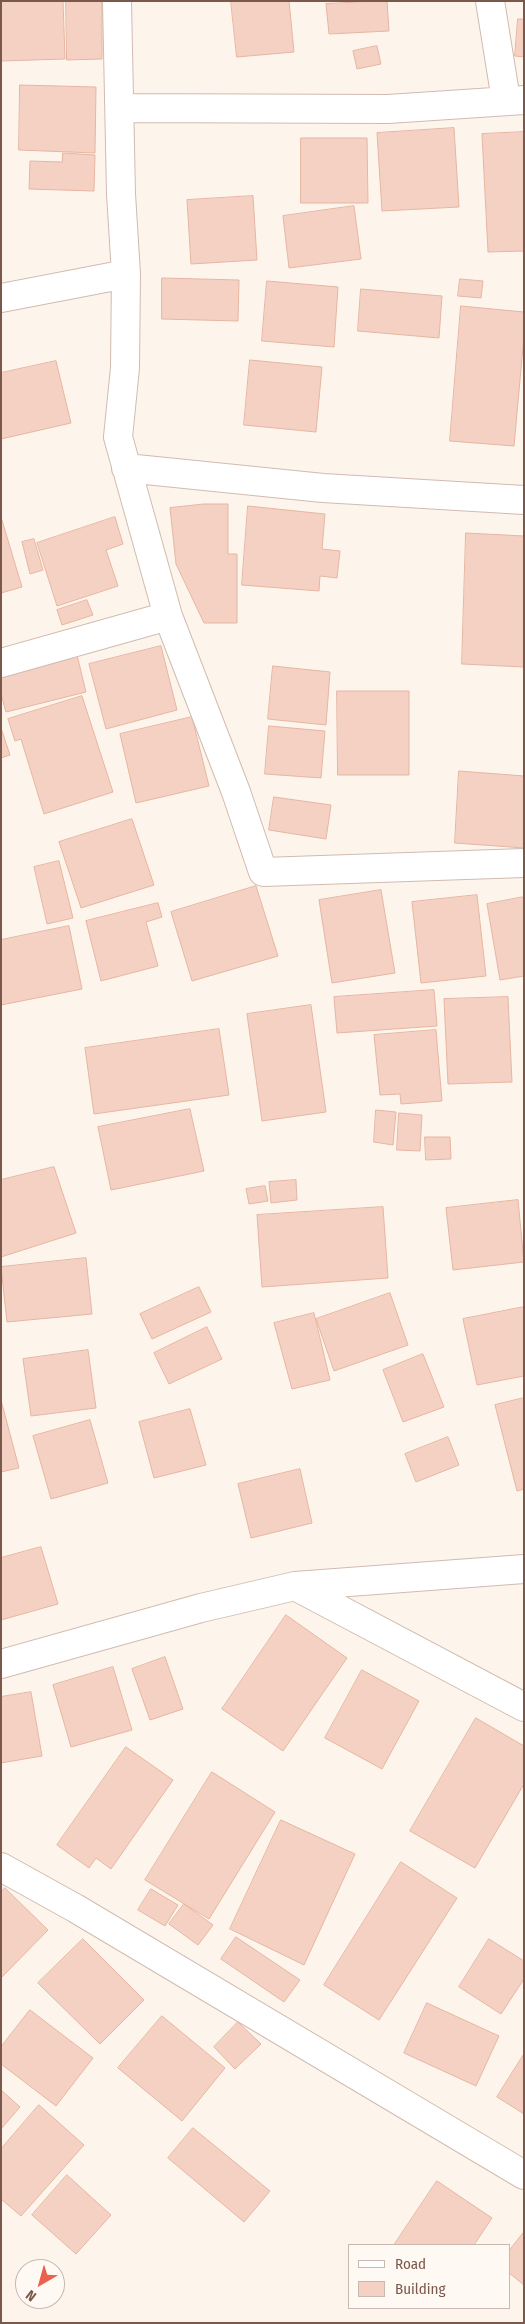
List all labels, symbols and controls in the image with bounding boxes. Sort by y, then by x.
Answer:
legend [348,2244,510,2309]
text: Road [395,2255,426,2273]
north arrow [15,2259,65,2309]
text: Building [395,2280,446,2298]
text: N [23,2286,40,2305]

